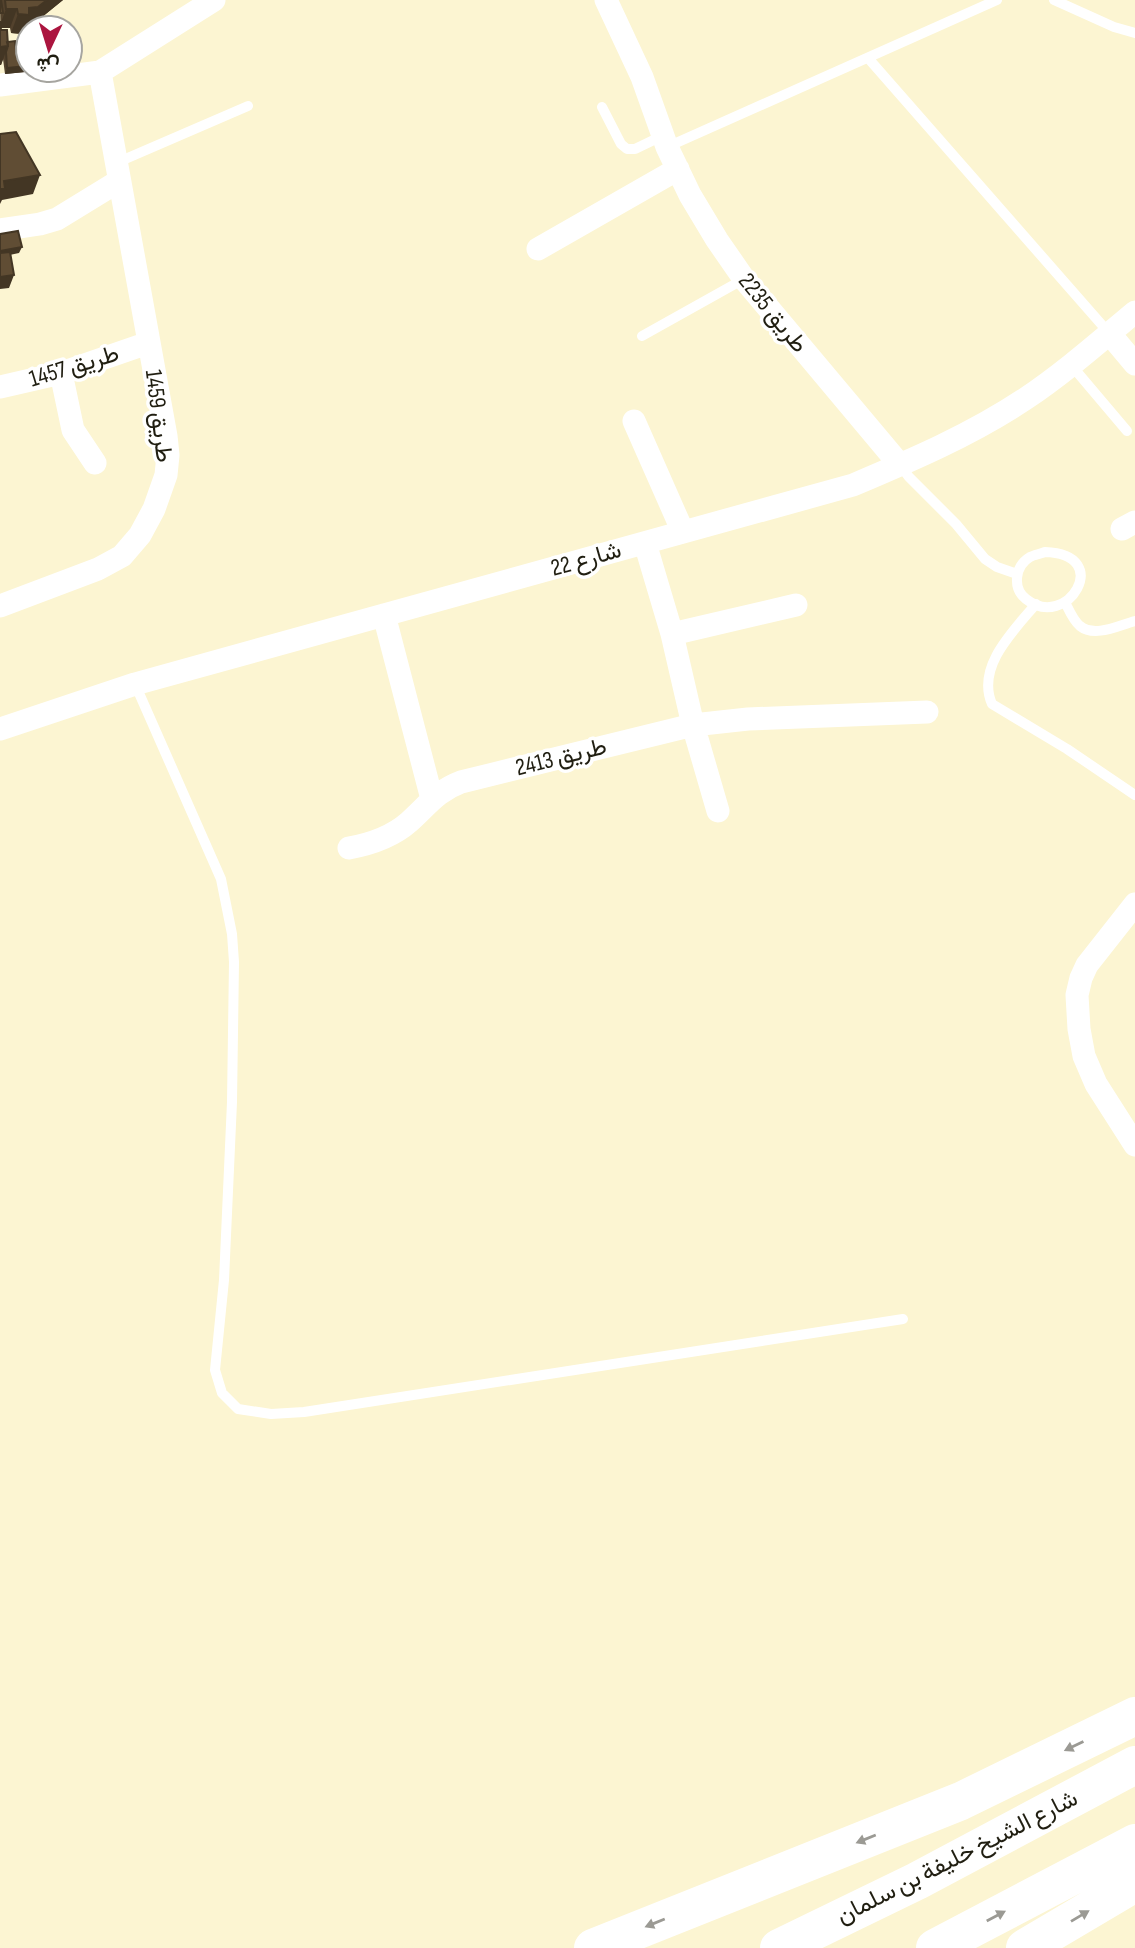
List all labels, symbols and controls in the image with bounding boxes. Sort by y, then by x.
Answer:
north arrow [14,14,84,84]
text: ش [36,52,60,77]
street label: طريق 2235 [732,267,814,359]
street label: طريق 1457 [26,339,122,393]
street label: طريق 1459 [139,368,179,464]
street label: شارع 22 [547,535,625,584]
street label: طريق 2413 [512,732,610,782]
one-way arrow [1064,1741,1084,1752]
street label: شارع الشيخ خليفة بن سلمان [832,1784,1083,1932]
one-way arrow [855,1834,876,1845]
one-way arrow [1070,1910,1090,1922]
one-way arrow [986,1911,1006,1922]
one-way arrow [644,1918,665,1929]

